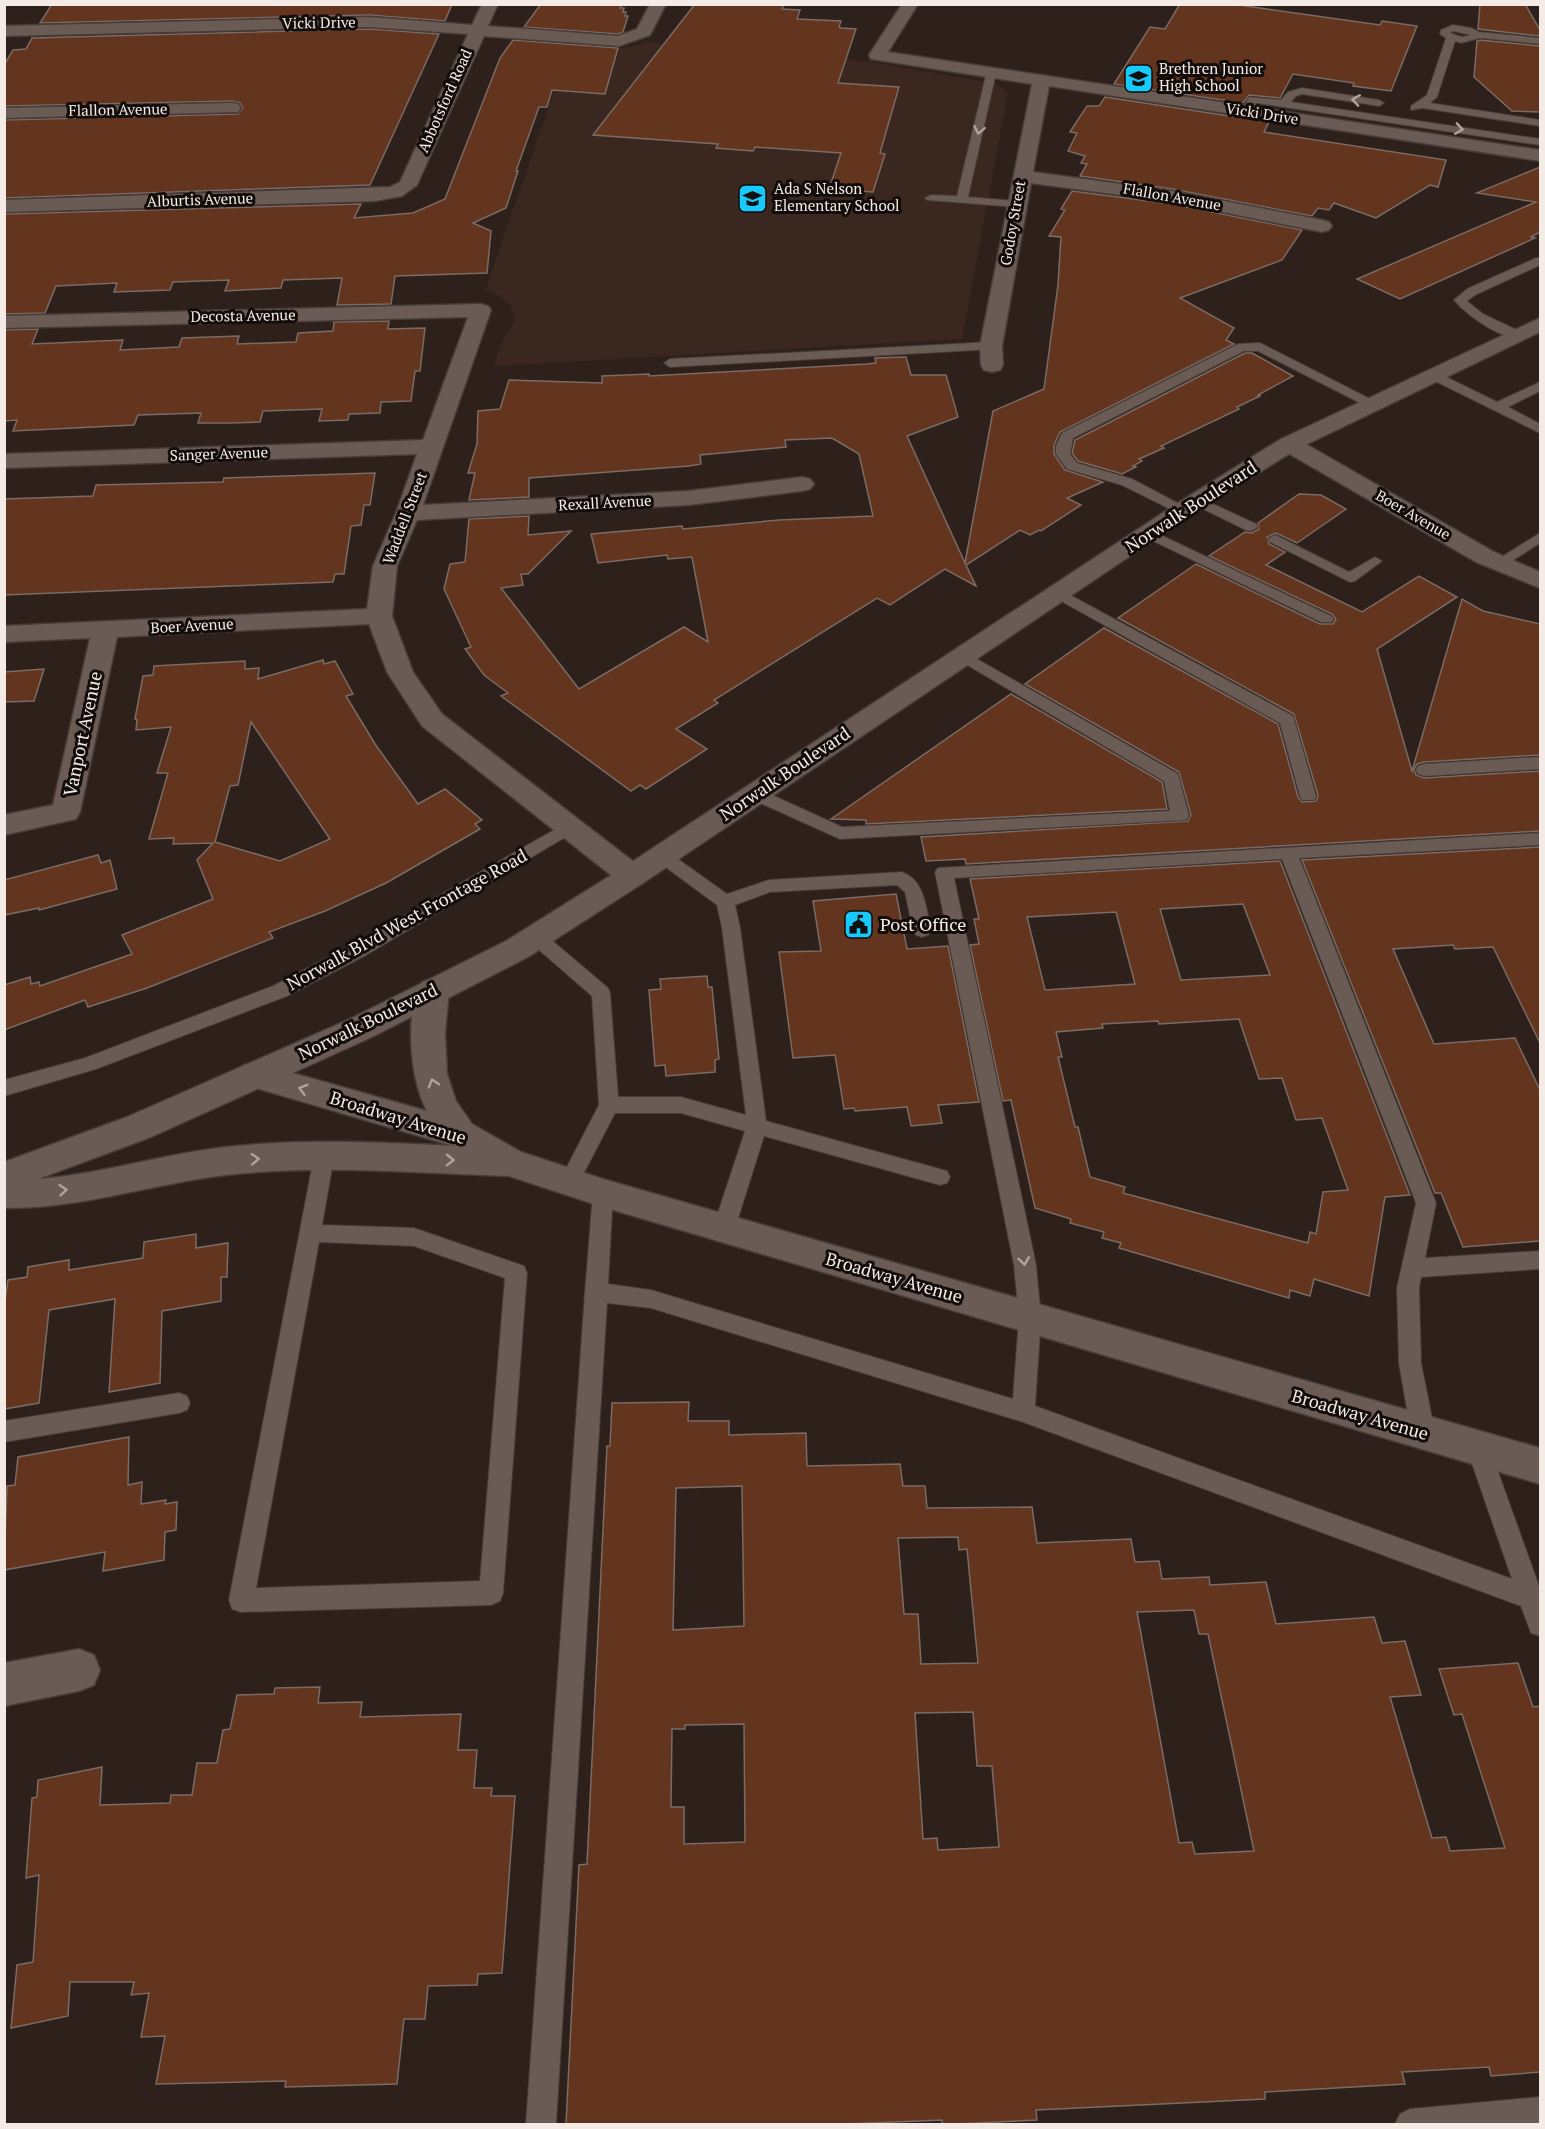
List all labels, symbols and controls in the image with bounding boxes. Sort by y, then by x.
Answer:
street label: Vicki Drive [282,11,356,33]
street label: Abbotsford Road [412,46,476,155]
place label: Brethren Junior High School [1159,58,1263,95]
school or university icon: Brethren Junior High School [1122,62,1154,94]
one-way arrow [1352,94,1361,106]
street label: Vicki Drive [1224,97,1300,129]
street label: Flallon Avenue [68,98,168,120]
one-way arrow [1454,122,1464,135]
one-way arrow [973,124,986,134]
place label: Ada S Nelson Elementary School [774,178,900,215]
street label: Godoy Street [995,178,1029,267]
street label: Flallon Avenue [1122,178,1223,214]
school or university icon: Ada S Nelson Elementary School [737,182,769,214]
street label: Alburtis Avenue [146,187,253,211]
street label: Decosta Avenue [190,304,296,326]
street label: Sanger Avenue [170,441,268,465]
street label: Norwalk Boulevard [1120,455,1261,558]
street label: Waddell Street [377,468,431,567]
street label: Boer Avenue [1372,485,1455,544]
street label: Rexall Avenue [558,490,652,514]
street label: Boer Avenue [150,613,234,637]
street label: Vanport Avenue [57,669,107,799]
street label: Norwalk Boulevard [715,721,854,826]
street label: Norwalk Blvd West Frontage Road [282,843,531,995]
public building icon: Post Office [843,909,875,941]
place label: Post Office [880,912,966,936]
street label: Norwalk Boulevard [294,977,441,1065]
one-way arrow [428,1078,440,1089]
one-way arrow [298,1084,309,1096]
street label: Broadway Avenue [327,1085,469,1149]
one-way arrow [250,1153,259,1166]
one-way arrow [445,1154,454,1167]
one-way arrow [58,1184,67,1197]
street label: Broadway Avenue [823,1246,965,1308]
one-way arrow [1018,1256,1030,1265]
street label: Broadway Avenue [1289,1383,1431,1445]

